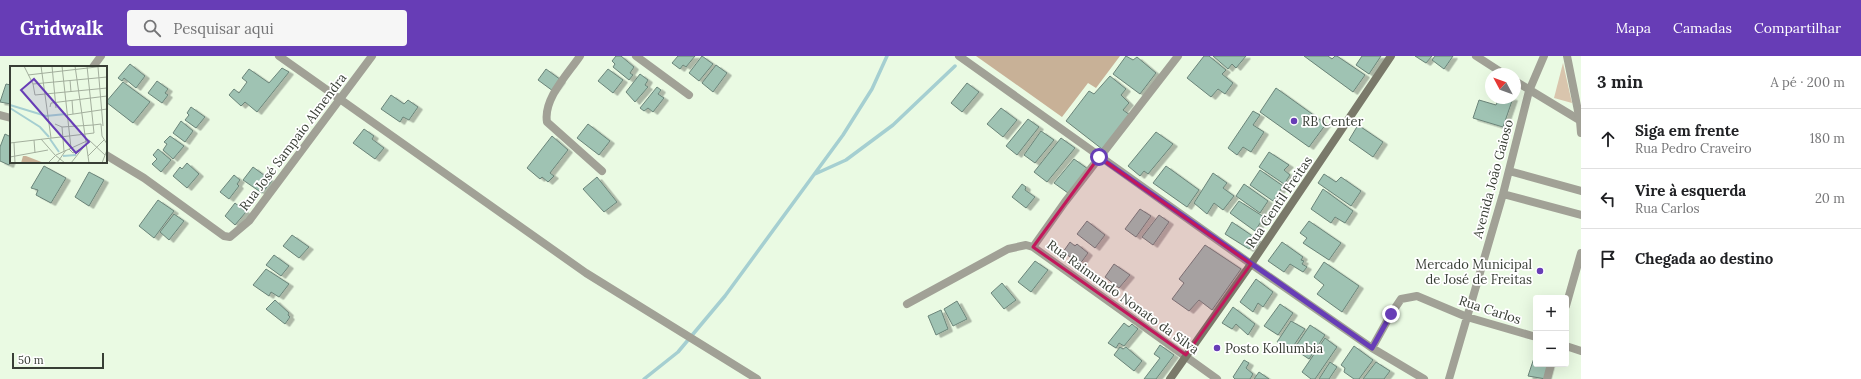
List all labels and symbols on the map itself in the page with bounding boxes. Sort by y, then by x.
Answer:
inset map [10,66,107,163]
north arrow [1485,68,1521,104]
street label: Rua José Sampaio Almendra [236,70,351,214]
place label: RB Center [1302,113,1364,130]
marker: RB Center [1289,116,1299,126]
street label: Avenida João Gaioso [1469,117,1517,241]
route start [1090,148,1108,166]
street label: Rua Gentil Freitas [1242,153,1316,251]
street label: Rua Raimundo Nonato da Silva [1044,236,1203,358]
place label: Mercado Municipal de José de Freitas [1415,256,1532,288]
marker: Mercado Municipal de José de Freitas [1535,266,1545,276]
street label: Rua Carlos [1457,292,1523,328]
route end [1382,305,1400,323]
place label: Posto Kollumbia [1225,340,1323,357]
marker: Posto Kollumbia [1212,343,1222,353]
scale bar [12,351,104,370]

